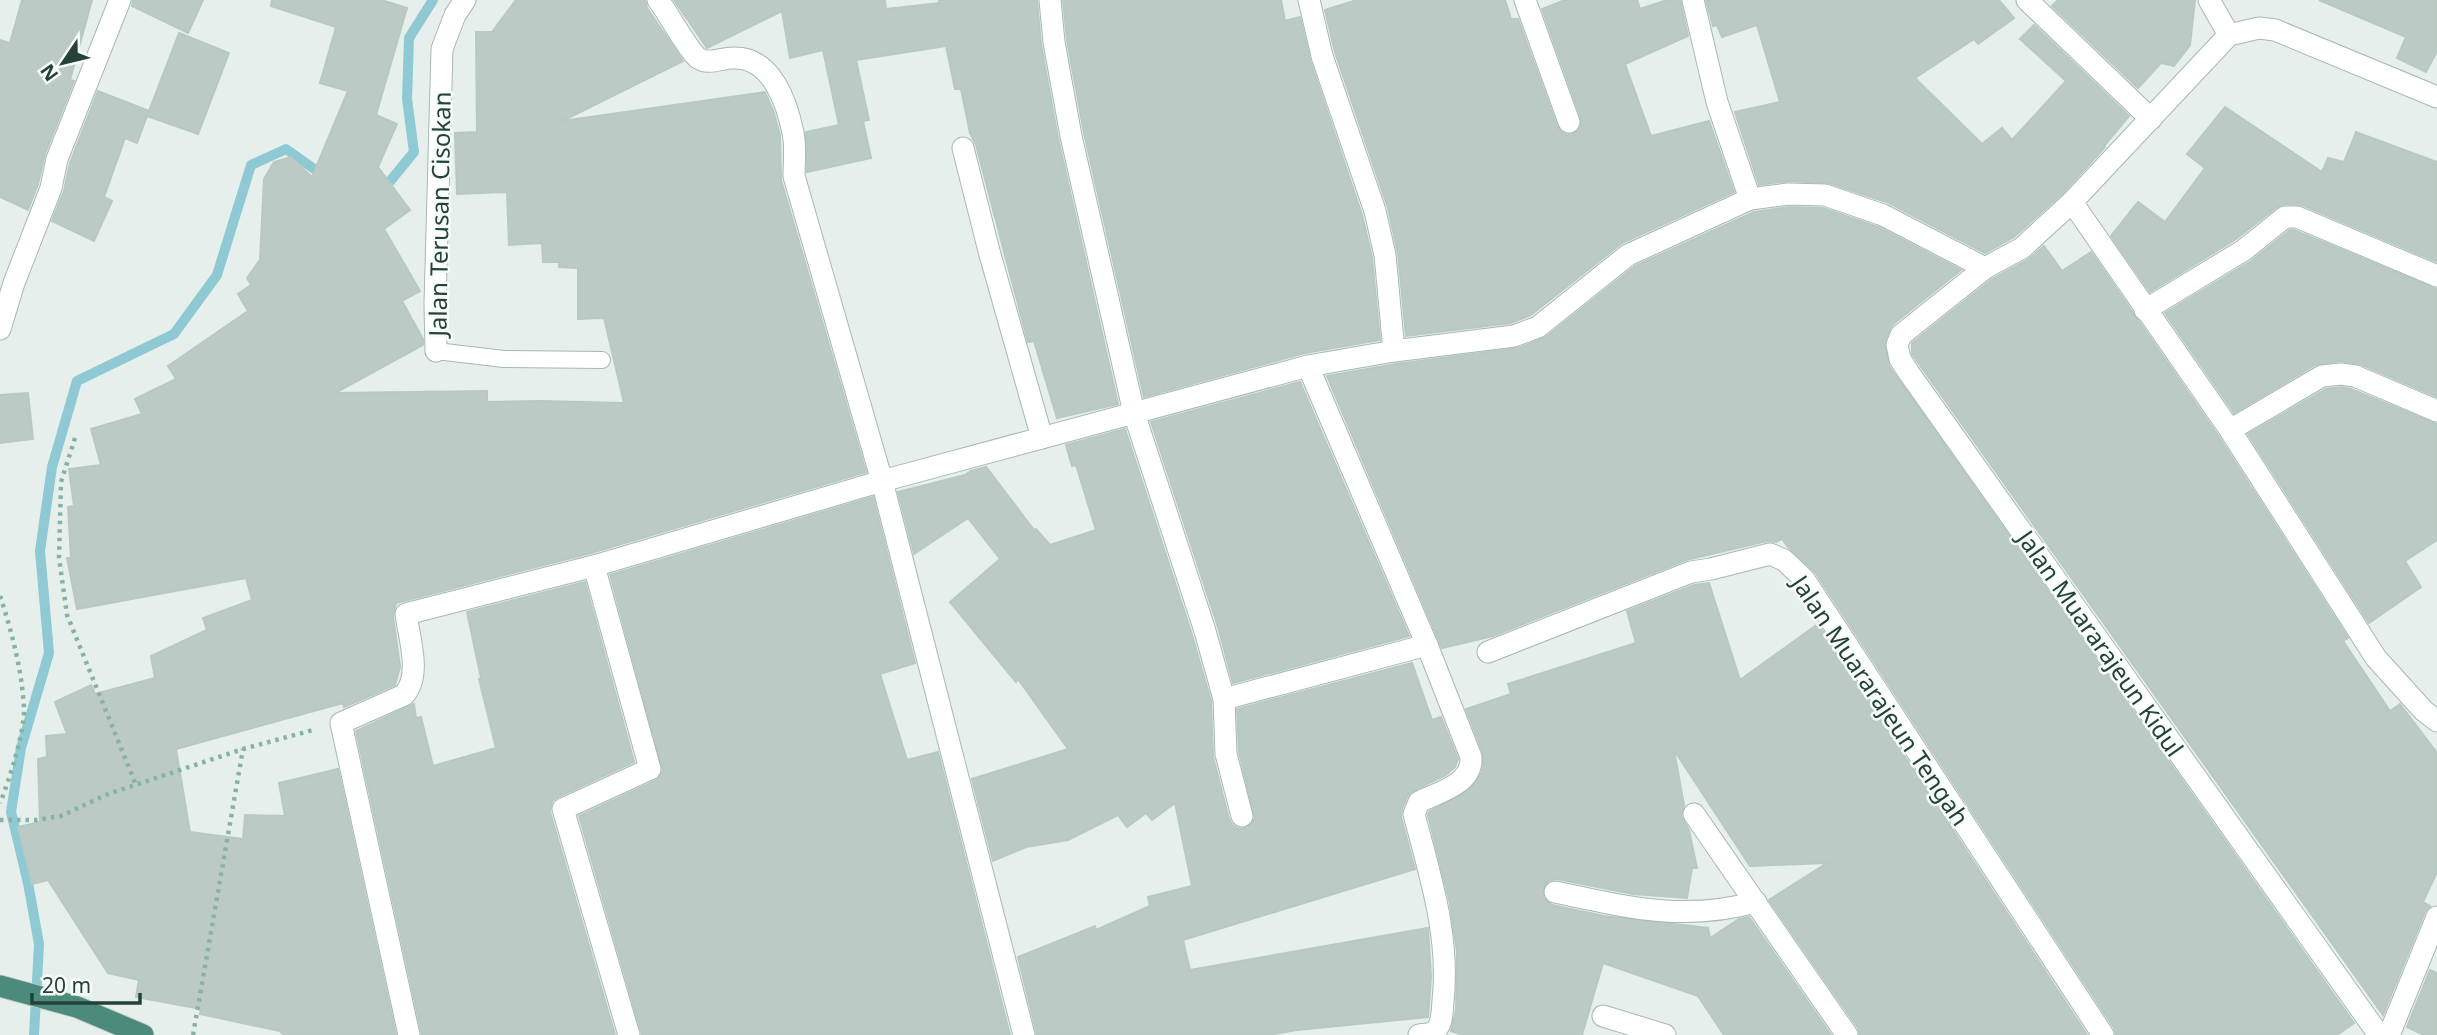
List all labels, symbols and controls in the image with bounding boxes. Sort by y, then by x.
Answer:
north arrow [28,28,98,98]
text: N [34,59,64,87]
street label: Jalan Terusan Cisokan [420,91,458,339]
street label: Jalan Muararajeun Kidul [2009,522,2192,763]
street label: Jalan Muararajeun Tengah [1784,567,1977,832]
scale bar [32,962,140,1006]
text: 20 m [42,971,91,999]

